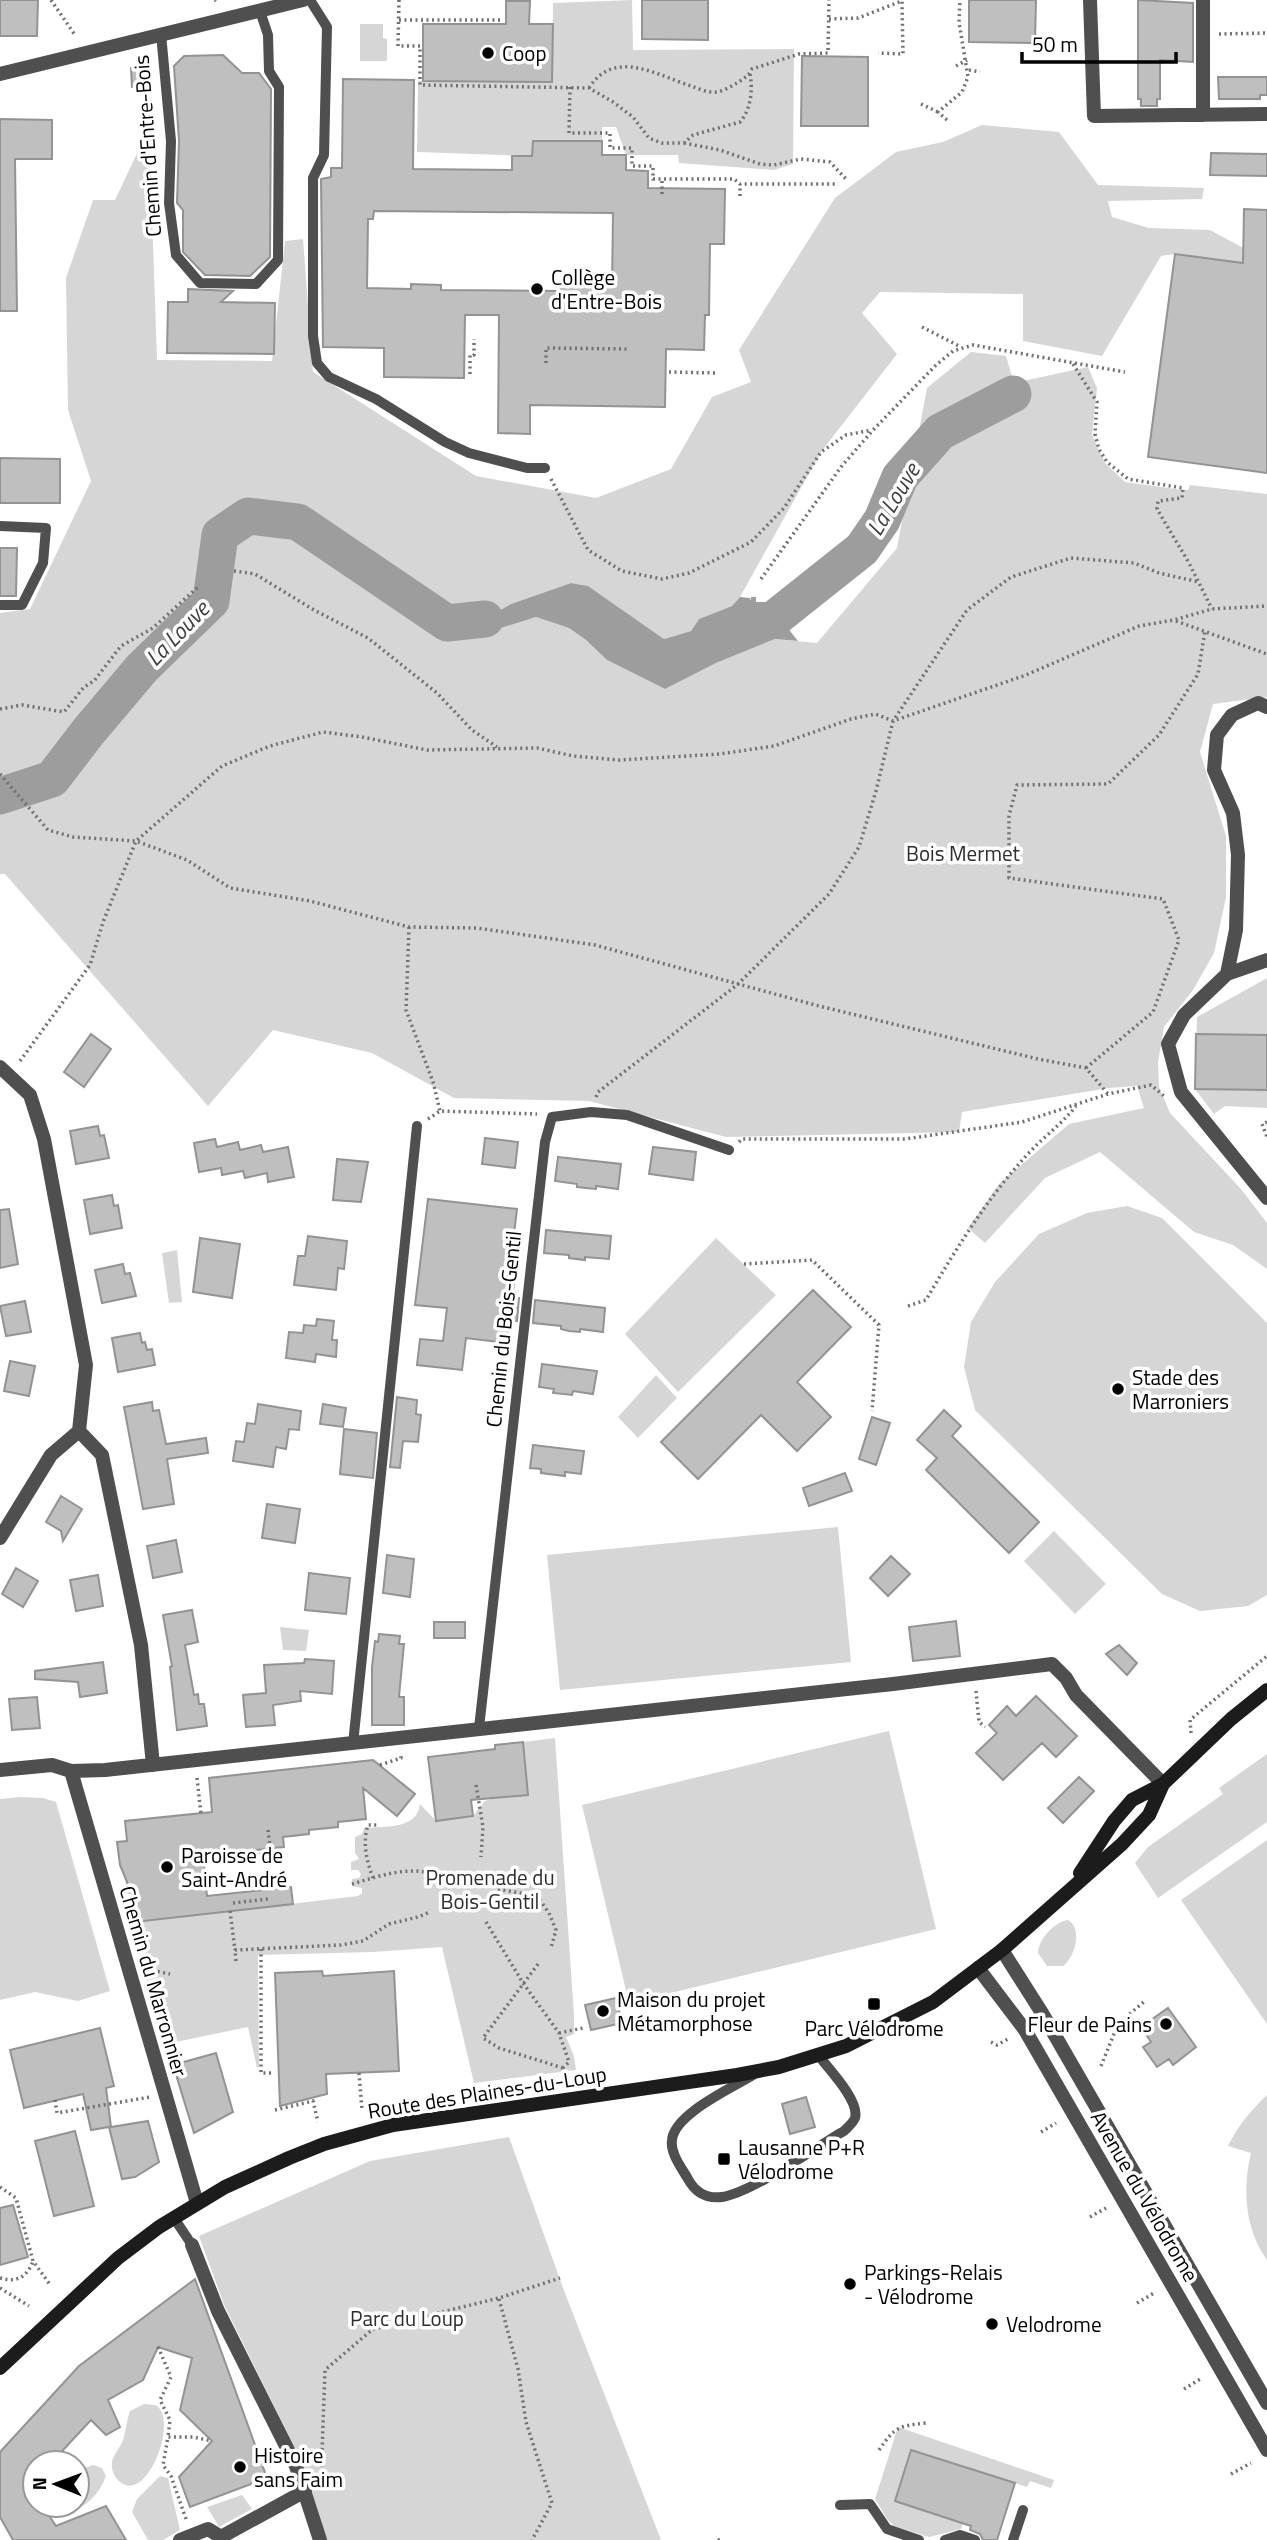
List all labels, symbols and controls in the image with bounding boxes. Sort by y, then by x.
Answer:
scale bar [1022,21,1176,65]
text: 50 m [1032,28,1078,60]
place label: Coop [502,37,546,69]
marker: Coop [480,45,496,61]
street label: Chemin d'Entre-Bois [125,54,169,238]
place label: Collège d'Entre-Bois [551,261,662,317]
marker: Collège d'Entre-Bois [529,281,545,297]
water label: La Louve [858,455,929,542]
water label: La Louve [137,591,218,674]
park label: Bois Mermet [906,837,1021,869]
street label: Chemin du Bois-Gentil [477,1229,529,1429]
place label: Stade des Marroniers [1132,1361,1229,1417]
marker: Stade des Marroniers [1110,1381,1126,1397]
place label: Paroisse de Saint-André [181,1839,287,1895]
marker: Paroisse de Saint-André [159,1859,175,1875]
park label: Promenade du Bois-Gentil [425,1861,555,1917]
street label: Chemin du Marronnier [111,1882,197,2080]
place label: Maison du projet Métamorphose [617,1983,766,2039]
marker: Parc Vélodrome [866,1996,882,2012]
marker: Maison du projet Métamorphose [595,2003,611,2019]
place label: Fleur de Pains [1028,2008,1152,2040]
place label: Parc Vélodrome [804,2012,944,2044]
marker: Fleur de Pains [1158,2016,1174,2032]
street label: Route des Plaines-du-Loup [365,2057,609,2127]
street label: Avenue du Vélodrome [1083,2105,1207,2287]
place label: Lausanne P+R Vélodrome [738,2131,865,2187]
marker: Lausanne P+R Vélodrome [716,2151,732,2167]
place label: Parkings-Relais - Vélodrome [864,2256,1003,2312]
marker: Parkings-Relais - Vélodrome [842,2276,858,2292]
park label: Parc du Loup [350,2302,464,2334]
place label: Velodrome [1006,2308,1102,2340]
marker: Velodrome [984,2316,1000,2332]
place label: Histoire sans Faim [254,2439,343,2495]
north arrow [21,2449,91,2519]
marker: Histoire sans Faim [232,2459,248,2475]
text: N [24,2477,53,2491]

